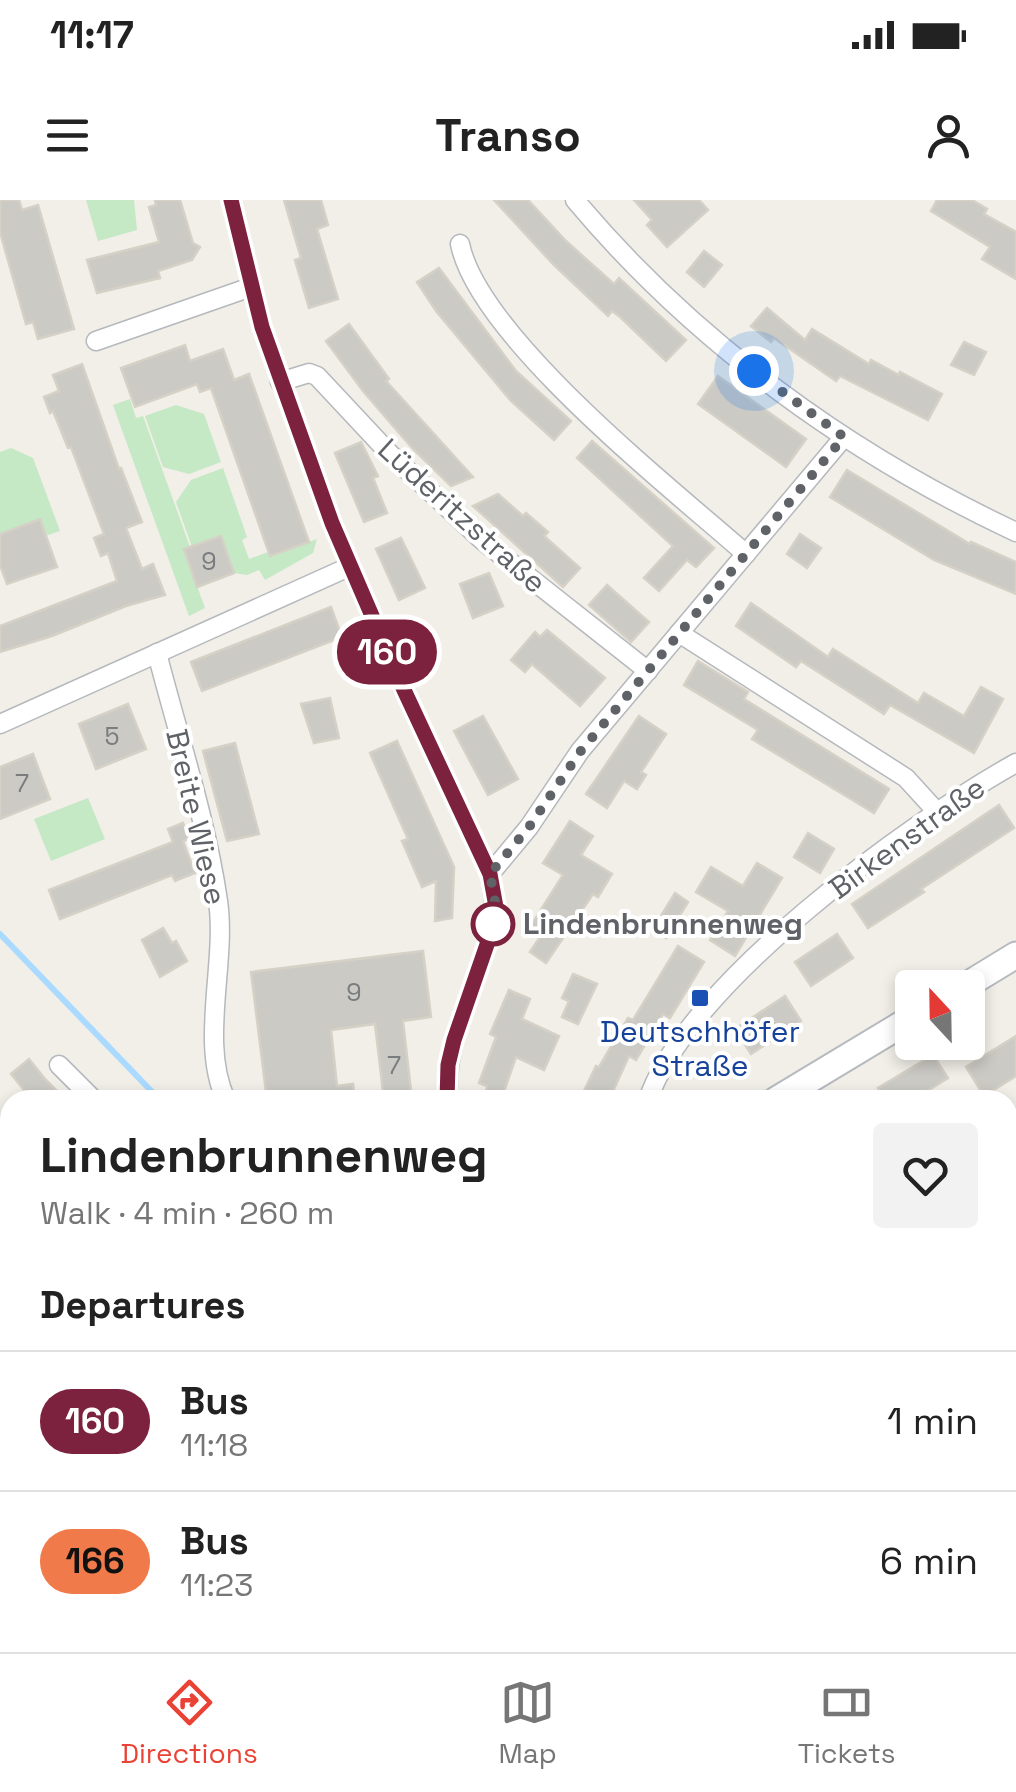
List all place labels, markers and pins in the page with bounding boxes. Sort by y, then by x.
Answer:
marker: Lindenbrunnenweg [472,903,514,945]
place label: Lindenbrunnenweg [523,904,803,943]
marker: Deutschhöfer Straße [689,987,711,1009]
place label: Deutschhöfer Straße [600,1012,800,1085]

